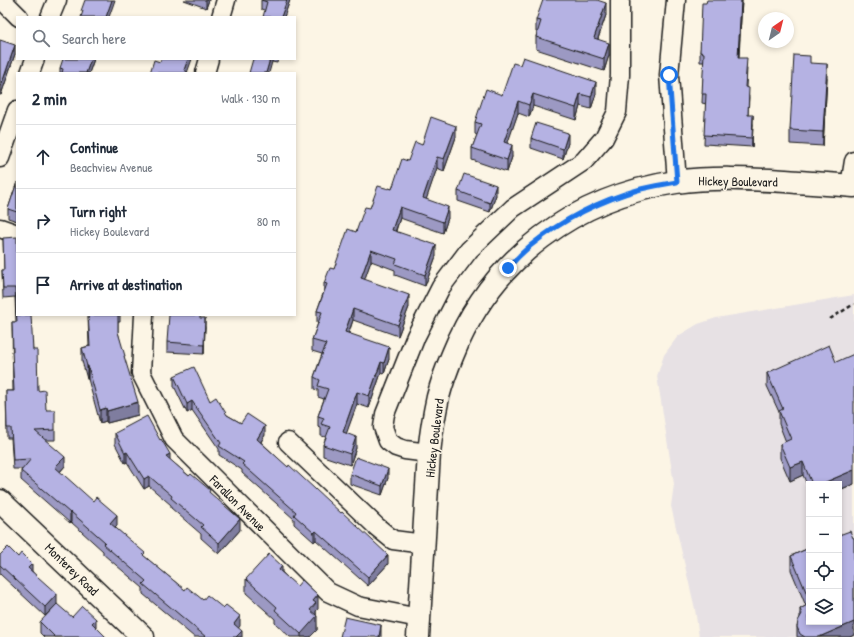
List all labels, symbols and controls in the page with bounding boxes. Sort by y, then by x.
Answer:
north arrow [758,12,794,48]
search box [16,16,296,60]
icon: search [30,27,52,49]
text: Search here [62,28,126,49]
route start [660,66,678,84]
text: 2 min [32,87,67,110]
text: Walk · 130 m [221,89,280,107]
text: Continue [70,137,118,158]
icon: ahead [32,146,54,168]
text: 50 m [257,148,280,166]
text: Beachview Avenue [70,158,153,176]
street label: Hickey Boulevard [698,171,778,191]
text: Turn right [70,201,126,222]
icon: right [32,210,54,232]
text: 80 m [257,212,280,230]
text: Hickey Boulevard [70,222,149,240]
route end [499,259,517,277]
icon: arrive [32,274,54,296]
text: Arrive at destination [70,274,182,295]
street label: Hickey Boulevard [420,398,448,478]
street label: Farallon Avenue [205,470,270,535]
map controls [806,481,842,625]
button: + [806,481,842,517]
button: − [806,517,842,553]
street label: Monterey Road [41,539,103,599]
button: locate [806,553,842,589]
button: layers [806,589,842,625]

